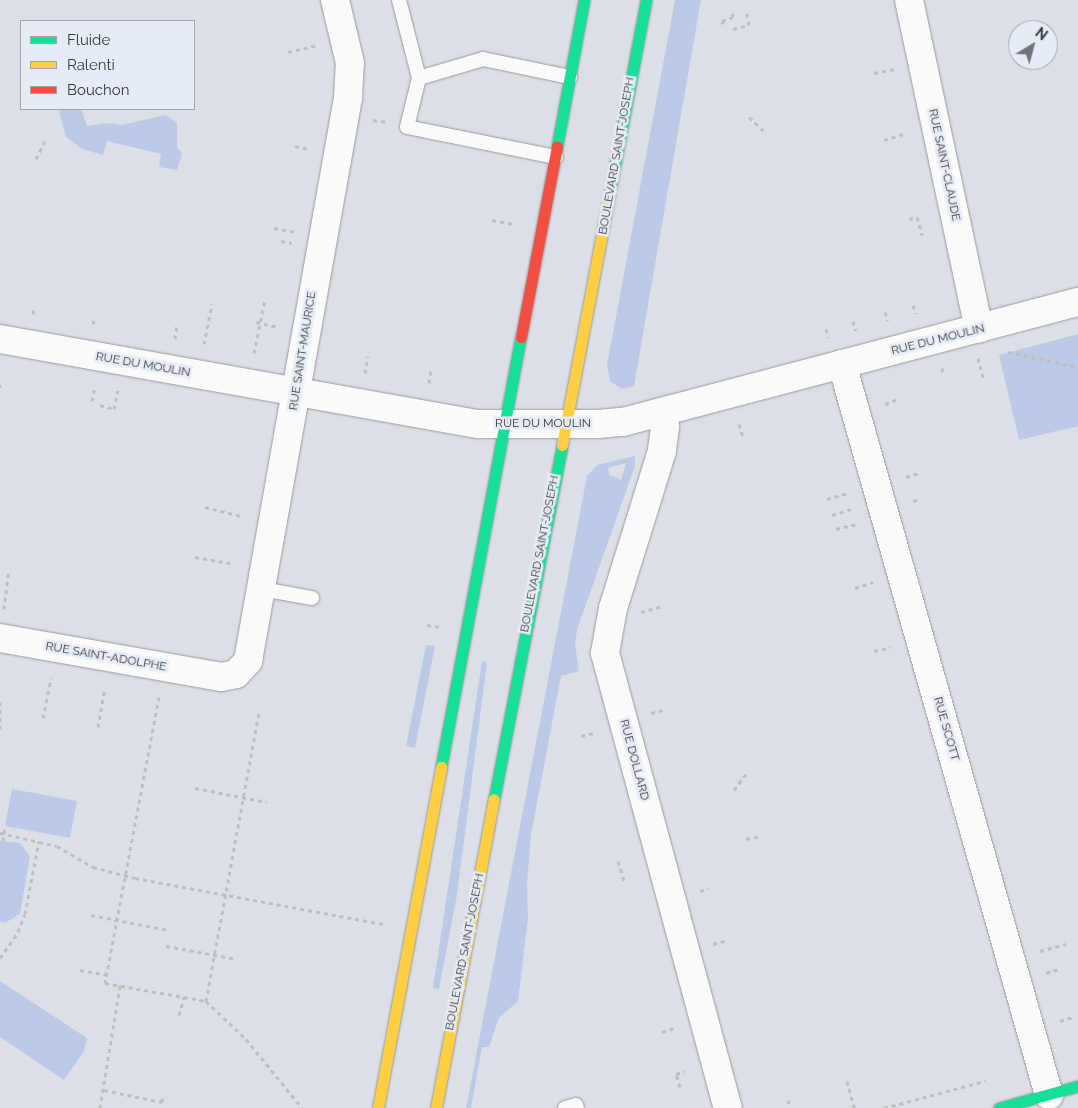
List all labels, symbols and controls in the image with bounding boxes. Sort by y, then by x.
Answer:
legend [20,20,195,110]
north arrow [1008,20,1058,70]
text: N [1032,24,1051,43]
text: Fluide [67,31,110,49]
text: Ralenti [67,56,115,74]
street label: BOULEVARD SAINT-JOSEPH [596,76,638,236]
text: Bouchon [67,81,129,99]
street label: RUE SAINT-CLAUDE [925,108,963,222]
street label: RUE SAINT-MAURICE [286,291,320,411]
street label: RUE DU MOULIN [890,321,986,359]
street label: RUE DU MOULIN [95,350,191,380]
street label: RUE DU MOULIN [495,417,591,431]
street label: BOULEVARD SAINT-JOSEPH [518,474,562,634]
street label: RUE SAINT-ADOLPHE [44,639,168,675]
street label: RUE SCOTT [930,695,962,763]
street label: RUE DOLLARD [616,718,652,802]
street label: BOULEVARD SAINT-JOSEPH [443,872,487,1032]

